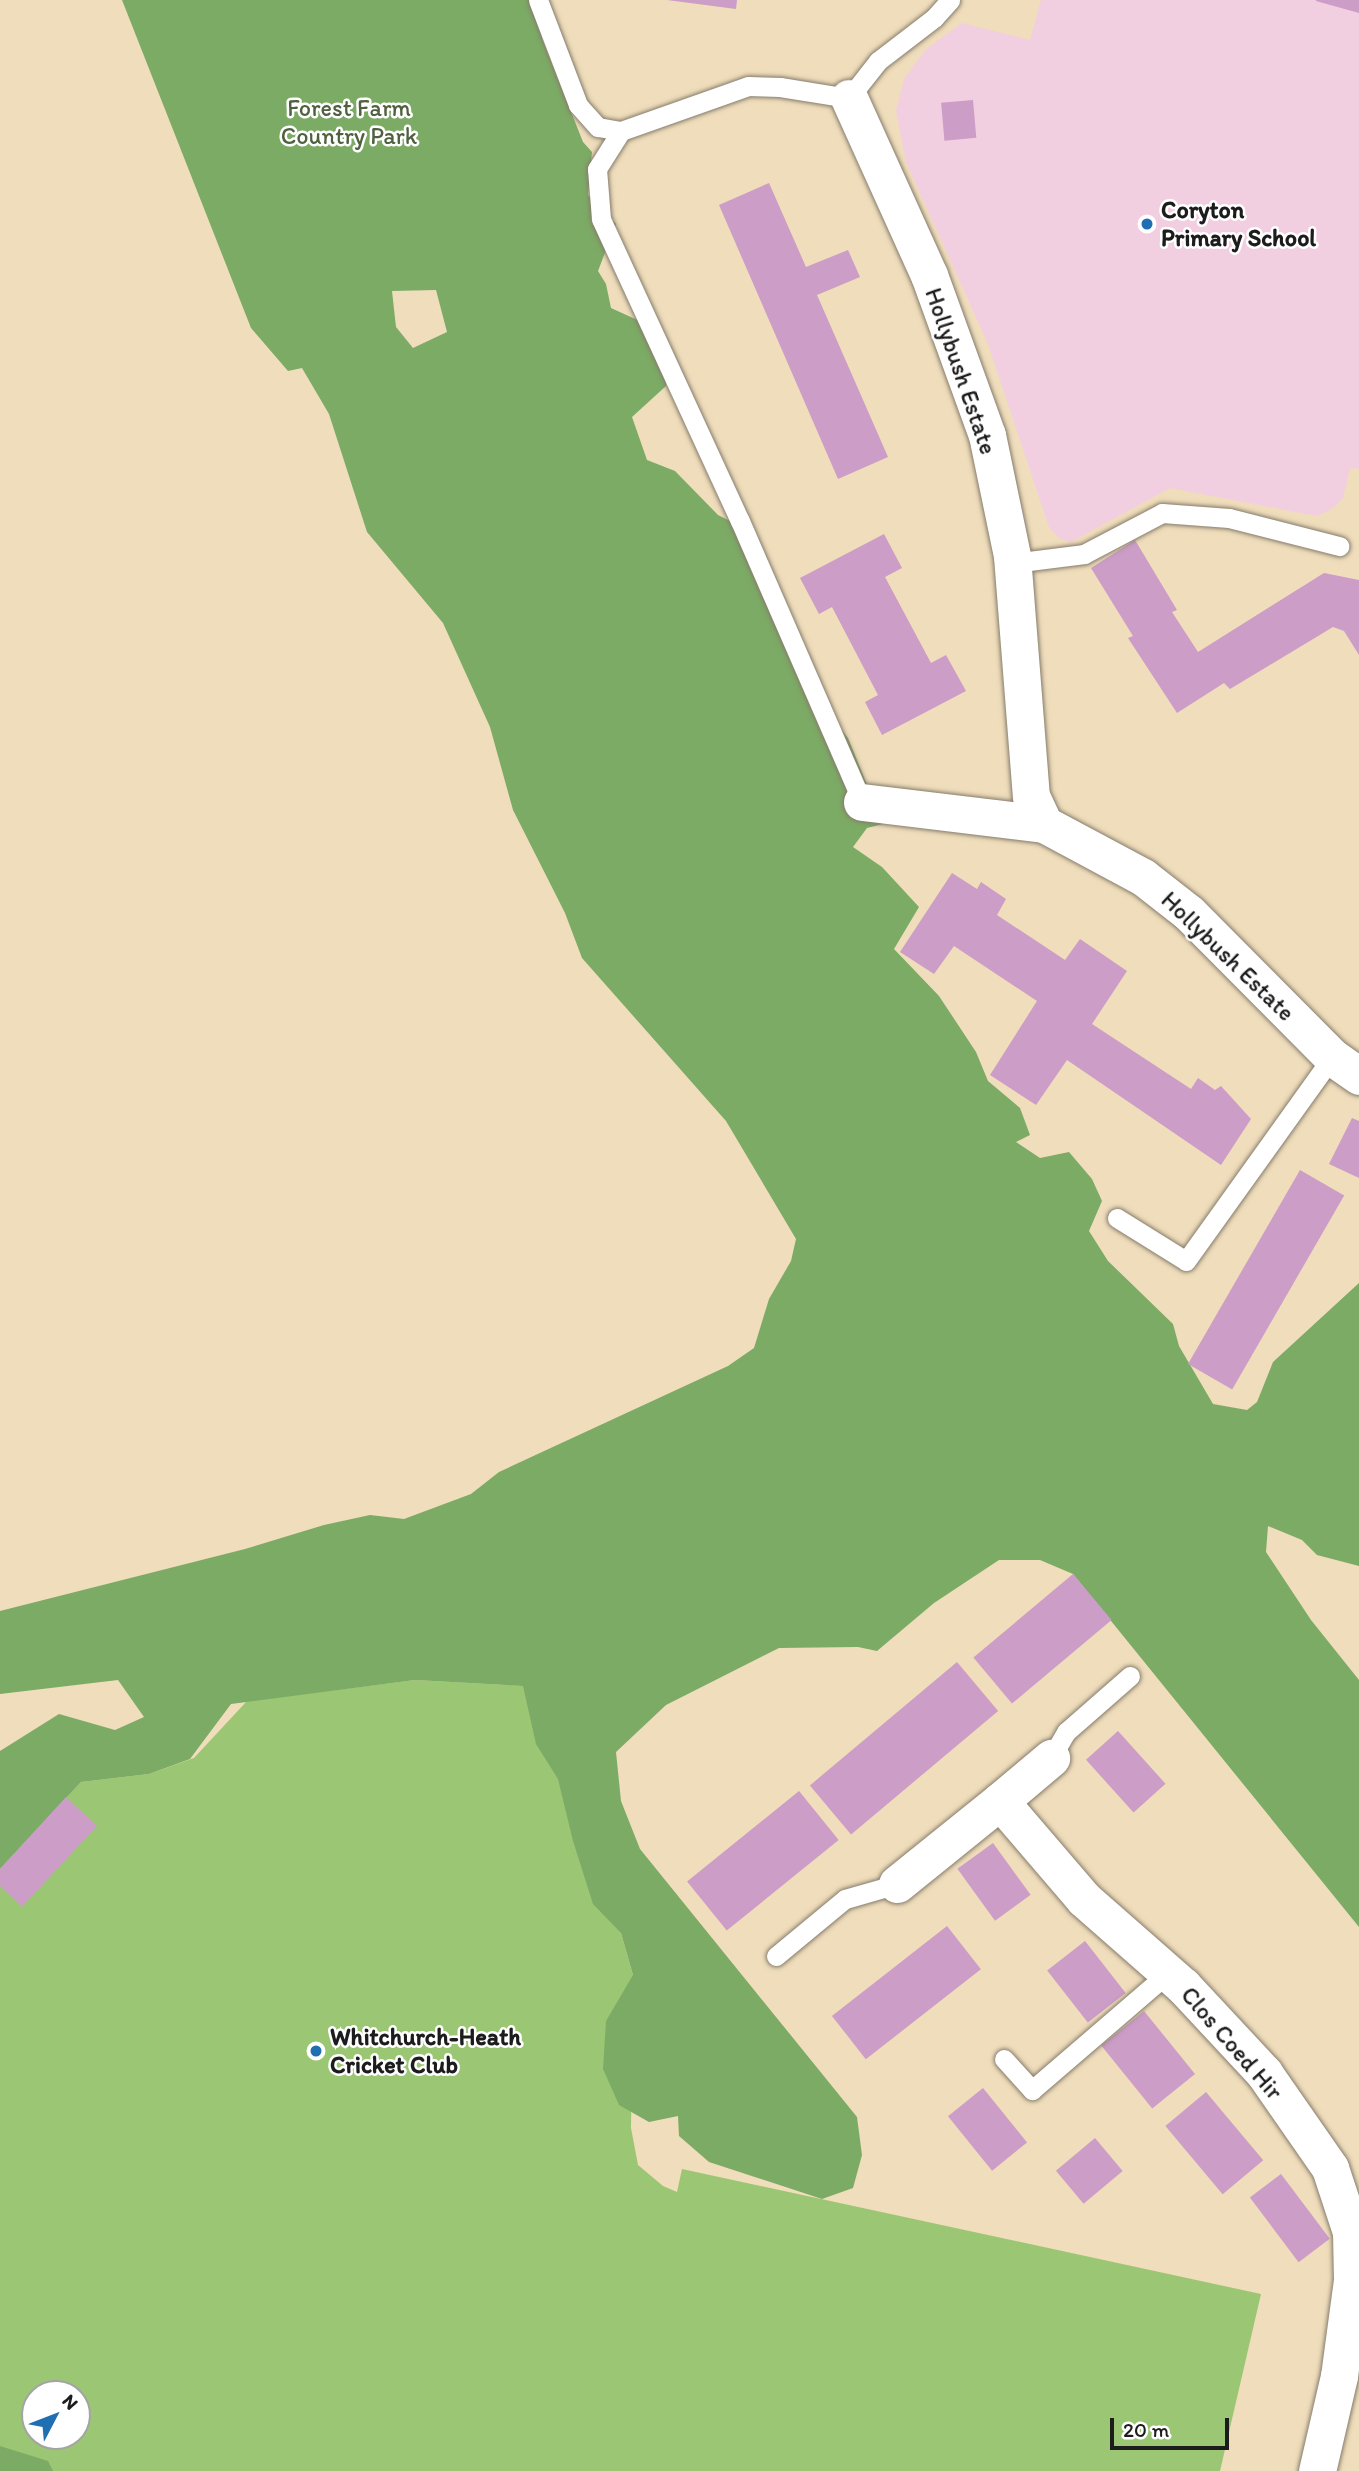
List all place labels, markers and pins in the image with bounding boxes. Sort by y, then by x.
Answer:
place label: Coryton Primary School [1161,196,1316,252]
marker: Coryton Primary School [1139,216,1155,232]
place label: Whitchurch-Heath Cricket Club [330,2023,521,2079]
marker: Whitchurch-Heath Cricket Club [308,2043,324,2059]

